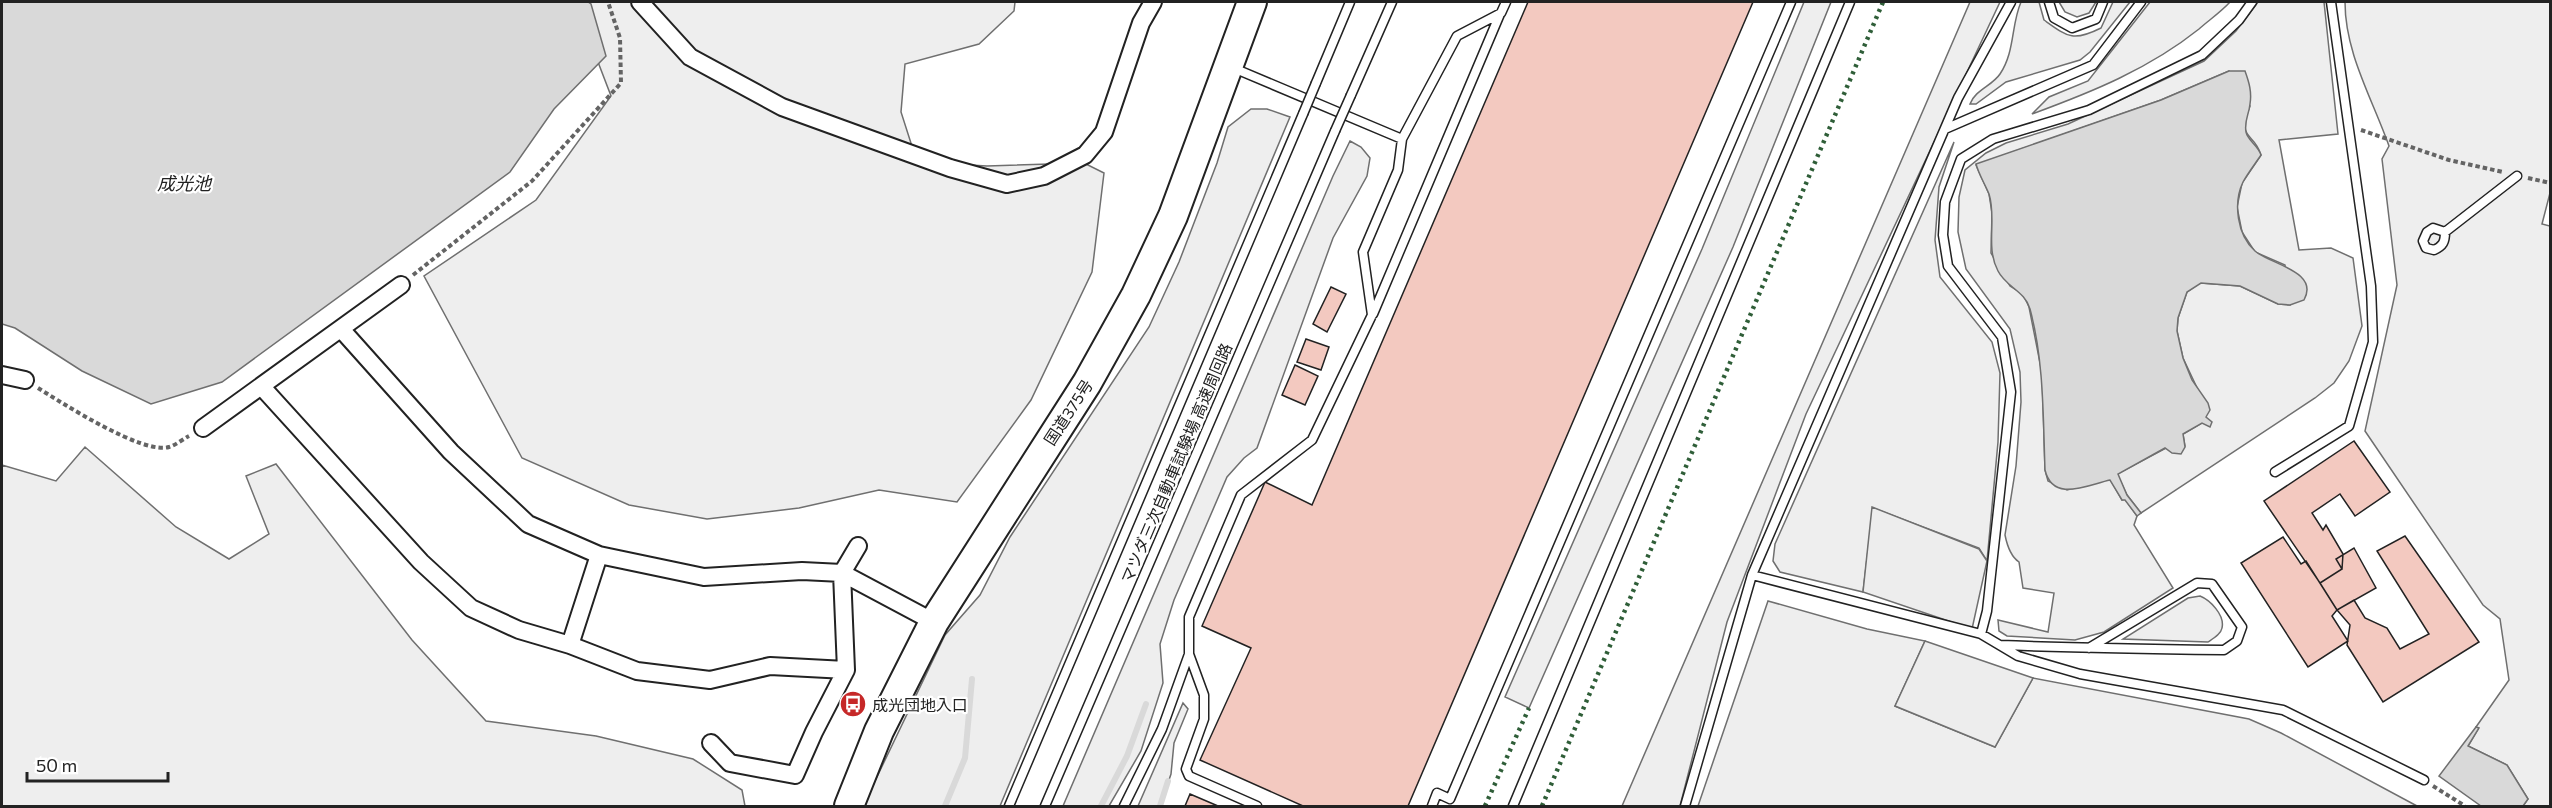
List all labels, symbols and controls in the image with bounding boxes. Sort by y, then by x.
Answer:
water label: 成光池 [157,172,213,194]
street label: マツダ三次自動車試験場 高速周回路 [1117,340,1235,586]
street label: 国道375号 [1040,376,1096,448]
bus stop icon: 成光団地入口 [838,689,868,719]
place label: 成光団地入口 [872,695,968,714]
scale bar [27,745,168,783]
text: 50 m [36,754,77,776]

